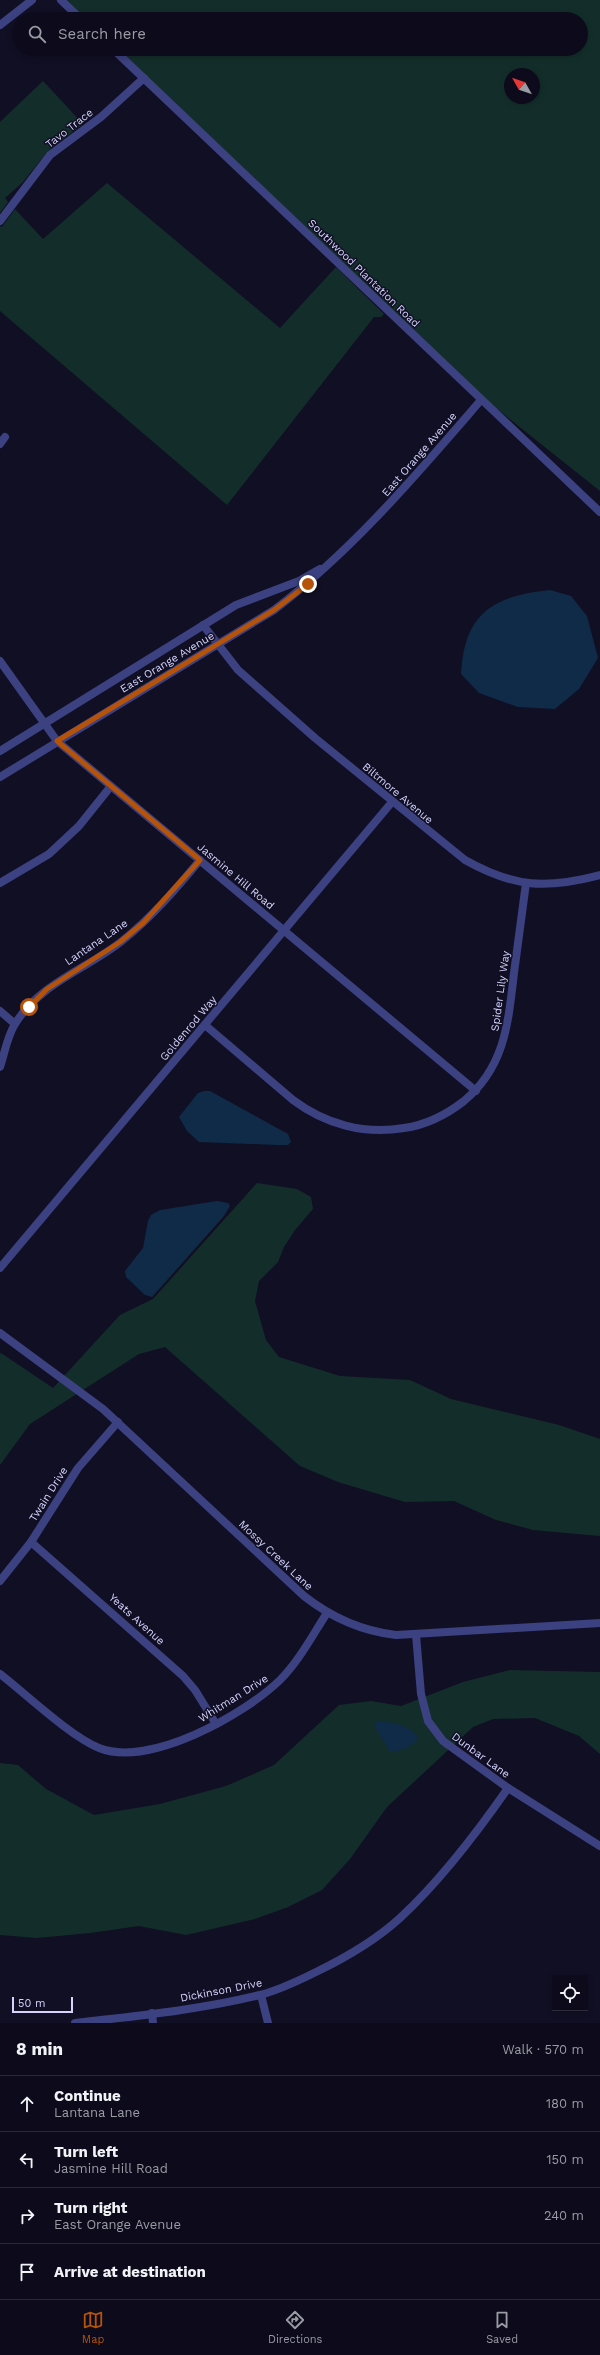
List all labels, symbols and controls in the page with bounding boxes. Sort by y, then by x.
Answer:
search box [12,12,588,56]
icon: search [26,23,48,45]
text: Search here [58,25,146,43]
north arrow [504,68,540,104]
street label: Tavo Trace [43,106,95,151]
street label: Southwood Plantation Road [305,217,422,330]
street label: East Orange Avenue [379,410,460,499]
route end [299,575,317,593]
street label: East Orange Avenue [118,629,217,696]
street label: Biltmore Avenue [360,760,435,827]
street label: Jasmine Hill Road [195,840,277,912]
street label: Lantana Lane [62,917,130,968]
street label: Spider Lily Way [488,950,513,1032]
street label: Goldenrod Way [157,993,220,1064]
route start [20,998,38,1016]
street label: Twain Drive [26,1464,70,1524]
street label: Mossy Creek Lane [236,1518,315,1593]
street label: Yeats Avenue [106,1591,167,1648]
street label: Whitman Drive [196,1672,270,1725]
street label: Dunbar Lane [449,1730,512,1781]
map controls [552,1975,588,2011]
button: locate [552,1975,588,2011]
street label: Dickinson Drive [179,1976,263,2005]
scale bar [12,1995,73,2014]
text: 50 m [18,1997,45,2010]
text: 8 min [16,2039,63,2059]
text: Walk · 570 m [502,2042,584,2057]
text: Continue [54,2087,121,2105]
icon: ahead [16,2093,38,2115]
text: 180 m [546,2096,584,2111]
text: Lantana Lane [54,2105,140,2120]
text: Turn left [54,2143,118,2161]
icon: left [16,2149,38,2171]
text: 150 m [546,2152,584,2167]
text: Jasmine Hill Road [54,2161,168,2176]
text: Turn right [54,2199,127,2217]
icon: right [16,2205,38,2227]
text: 240 m [544,2208,584,2223]
text: East Orange Avenue [54,2217,181,2232]
icon: arrive [16,2261,38,2283]
text: Arrive at destination [54,2263,206,2281]
tab: Map [82,2309,104,2346]
tab: Directions [268,2309,322,2346]
tab: Saved [486,2309,518,2346]

